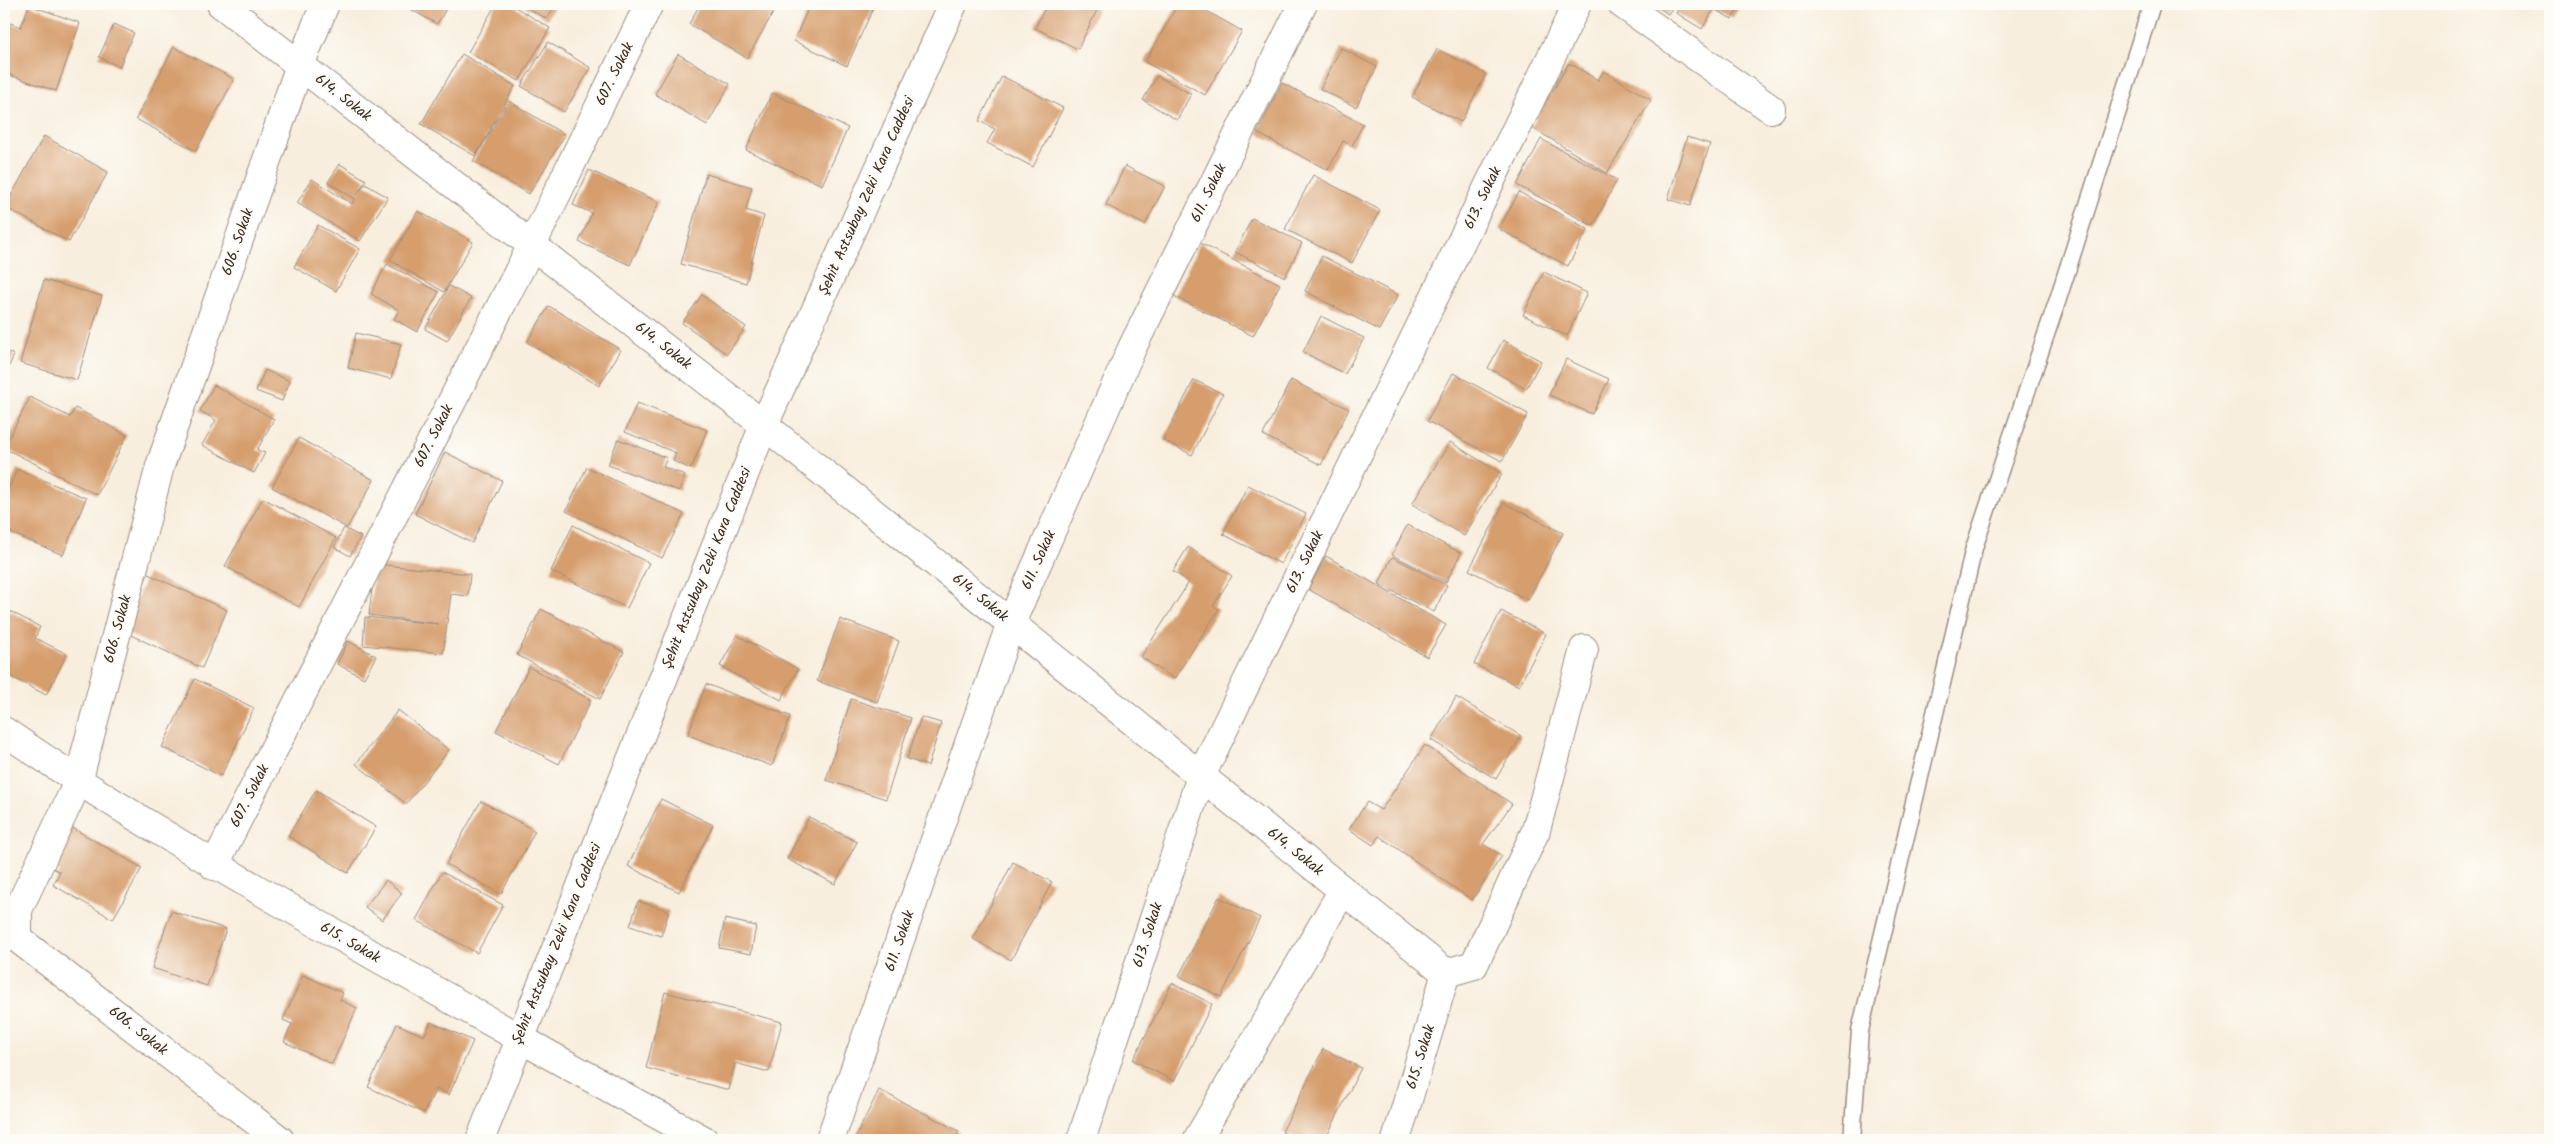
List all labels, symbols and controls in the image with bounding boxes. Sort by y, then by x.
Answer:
street label: 607. Sokak [589,37,641,110]
street label: 614. Sokak [309,68,377,129]
street label: Şehit Astsubay Zeki Kara Caddesi [812,91,922,299]
street label: 611. Sokak [1184,158,1234,227]
street label: 613. Sokak [1458,162,1509,233]
street label: 606. Sokak [215,204,261,279]
street label: 614. Sokak [629,316,697,377]
street label: 607. Sokak [408,399,461,472]
street label: Şehit Astsubay Zeki Kara Caddesi [656,462,759,672]
street label: 611. Sokak [1015,525,1063,594]
street label: 613. Sokak [1280,526,1331,597]
street label: 614. Sokak [947,568,1014,629]
street label: 606. Sokak [97,591,139,666]
street label: 607. Sokak [224,759,277,832]
street label: 614. Sokak [1262,822,1329,883]
street label: Şehit Astsubay Zeki Kara Caddesi [506,838,609,1048]
street label: 613. Sokak [1126,898,1170,971]
street label: 611. Sokak [878,906,922,975]
street label: 615. Sokak [315,916,386,971]
street label: 606. Sokak [103,1000,174,1062]
street label: 615. Sokak [1400,1021,1442,1092]

